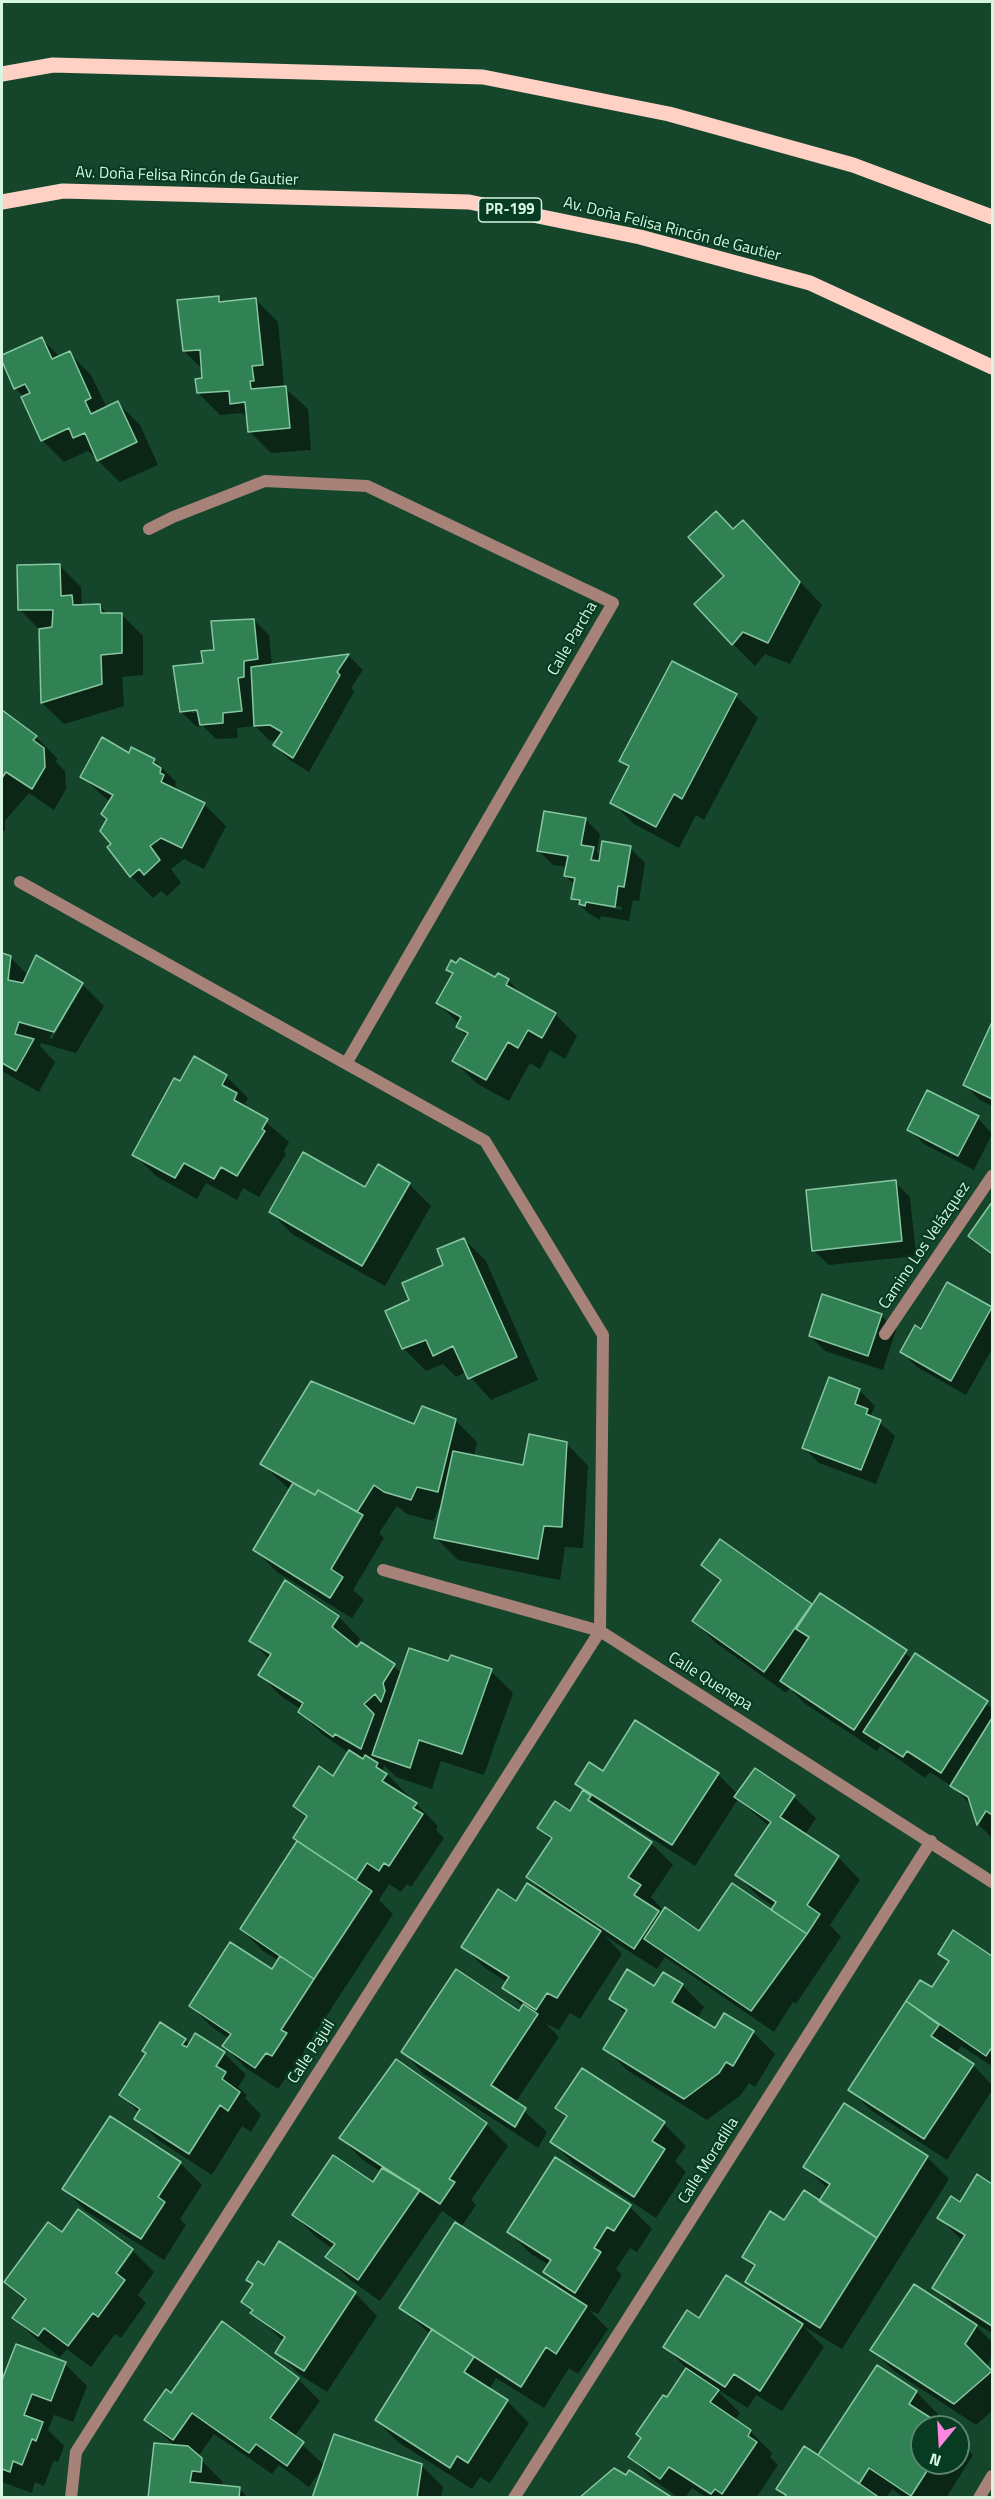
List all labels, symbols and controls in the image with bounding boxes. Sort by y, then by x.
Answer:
street label: Av. Doña Felisa Rincón de Gautier [75,164,299,190]
street label: Av. Doña Felisa Rincón de Gautier [561,194,783,266]
road number: PR-199 [478,198,542,222]
street label: Calle Parcha [544,599,602,679]
street label: Camino Los Velázquez [875,1179,975,1313]
street label: Calle Quenepa [664,1648,756,1716]
street label: Calle Pajuil [284,2016,340,2088]
street label: Calle Moradilla [675,2114,743,2208]
north arrow [910,2415,970,2475]
text: N [926,2447,944,2473]

